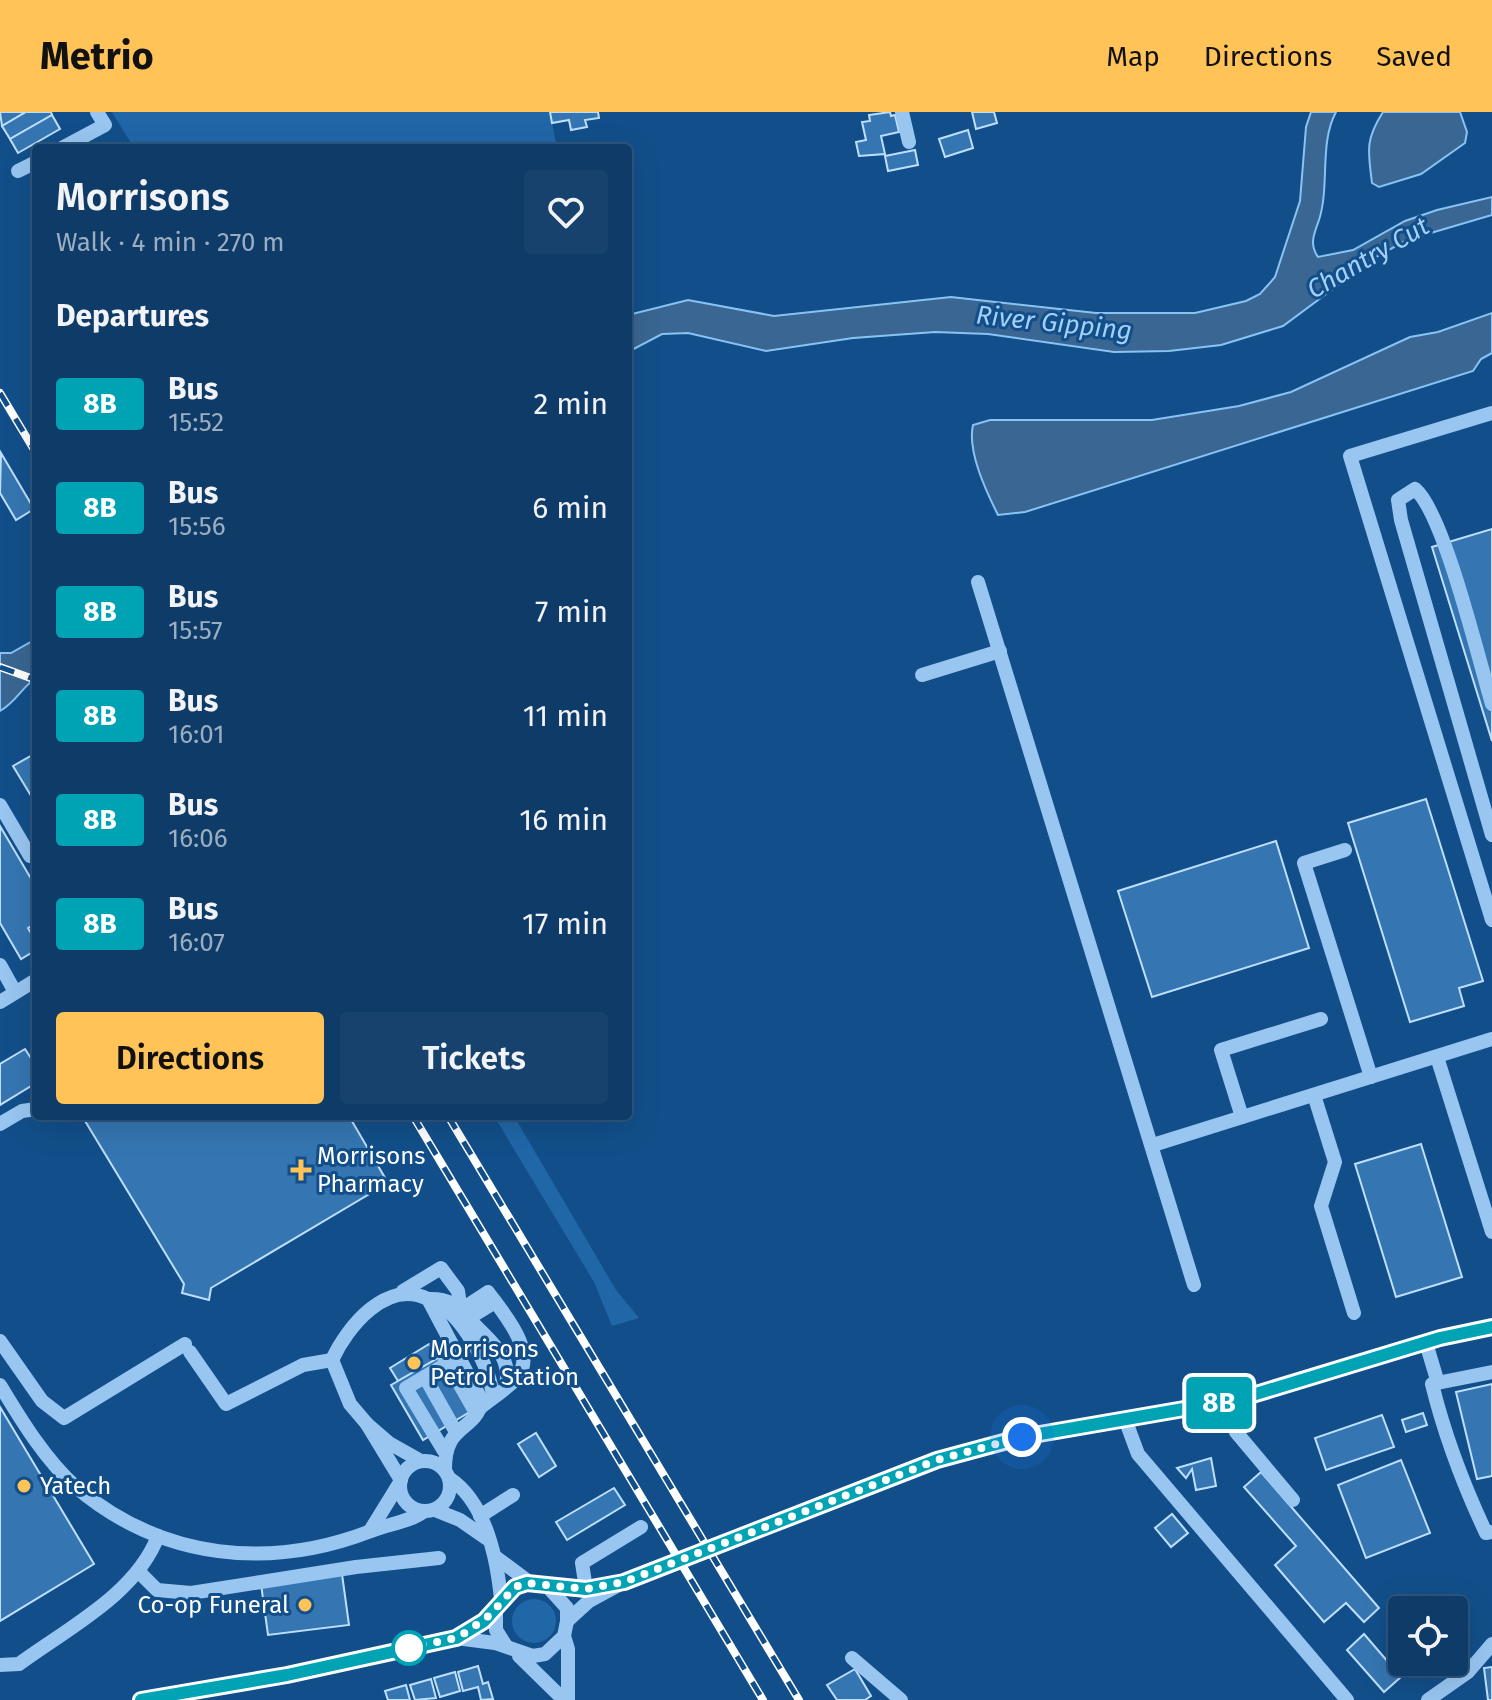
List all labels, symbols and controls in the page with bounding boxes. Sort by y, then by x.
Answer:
text: Metrio [40,33,154,79]
text: Map [1106,40,1160,73]
text: Directions [1204,40,1332,73]
text: Saved [1376,40,1452,73]
button: heart [524,170,608,254]
text: Morrisons [56,174,229,220]
water label: Chantry Cut [1301,210,1435,305]
text: Walk · 4 min · 270 m [56,227,285,258]
text: Departures [56,298,209,334]
water label: River Gipping [975,299,1133,347]
text: Bus [168,371,218,407]
text: 2 min [533,386,608,422]
text: 8B [83,387,117,420]
text: 15:52 [168,407,224,438]
text: Bus [168,475,218,511]
text: 6 min [532,490,608,526]
text: 8B [83,491,117,524]
text: 15:56 [168,511,226,542]
text: Bus [168,579,218,615]
text: 7 min [535,594,608,630]
text: 8B [83,595,117,628]
text: 15:57 [168,615,223,646]
text: Bus [168,683,218,719]
text: 11 min [523,698,608,734]
text: 8B [83,699,117,732]
text: 16:01 [168,719,224,750]
text: Bus [168,787,218,823]
text: 16 min [519,802,608,838]
text: 8B [83,803,117,836]
text: 16:06 [168,823,228,854]
text: Bus [168,891,218,927]
text: 17 min [522,906,608,942]
text: 8B [83,907,117,940]
text: 16:07 [168,927,225,958]
button: Directions [56,1012,324,1104]
button: Tickets [340,1012,608,1104]
place label: Morrisons Pharmacy [317,1142,425,1198]
marker: Morrisons Pharmacy [292,1161,310,1179]
place label: Morrisons Petrol Station [430,1335,579,1391]
marker: Morrisons Petrol Station [405,1354,423,1372]
line badge: 8B [1183,1377,1255,1429]
text: 8B [1202,1386,1236,1419]
your location [1002,1417,1042,1457]
place label: Yatech [40,1472,111,1500]
marker: Yatech [15,1477,33,1495]
place label: Co-op Funeral [137,1591,289,1619]
marker: Co-op Funeral [296,1596,314,1614]
map controls [1388,1596,1468,1676]
button: locate [1388,1596,1468,1676]
unlabelled marker [392,1631,426,1665]

